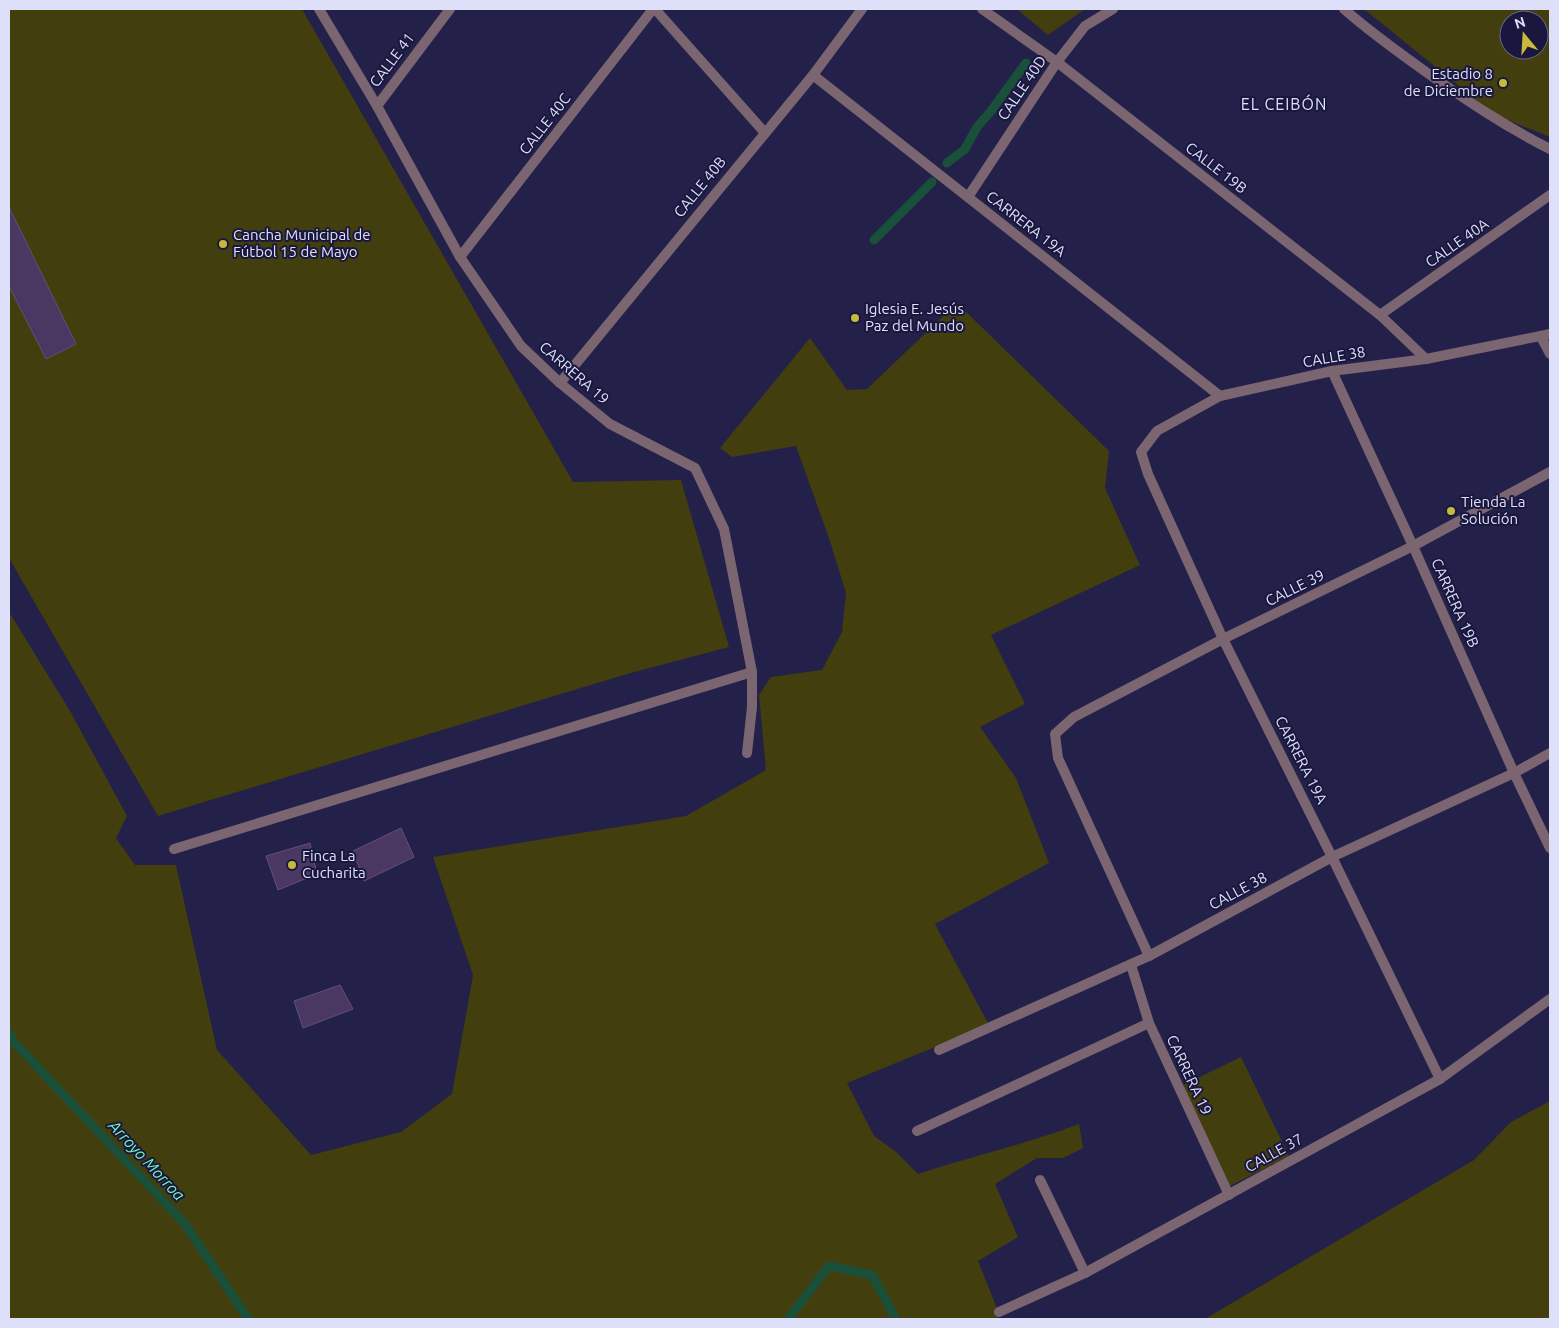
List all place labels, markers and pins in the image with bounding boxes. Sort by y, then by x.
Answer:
place label: Estadio 8 de Diciembre [1404,65,1493,99]
marker: Estadio 8 de Diciembre [1497,77,1509,89]
place label: Cancha Municipal de Fútbol 15 de Mayo [233,226,371,260]
marker: Cancha Municipal de Fútbol 15 de Mayo [217,238,229,250]
place label: Iglesia E. Jesús Paz del Mundo [865,300,964,334]
marker: Iglesia E. Jesús Paz del Mundo [849,312,861,324]
place label: Tienda La Solución [1461,493,1525,527]
marker: Tienda La Solución [1445,505,1457,517]
place label: Finca La Cucharita [302,847,366,881]
marker: Finca La Cucharita [286,859,298,871]

